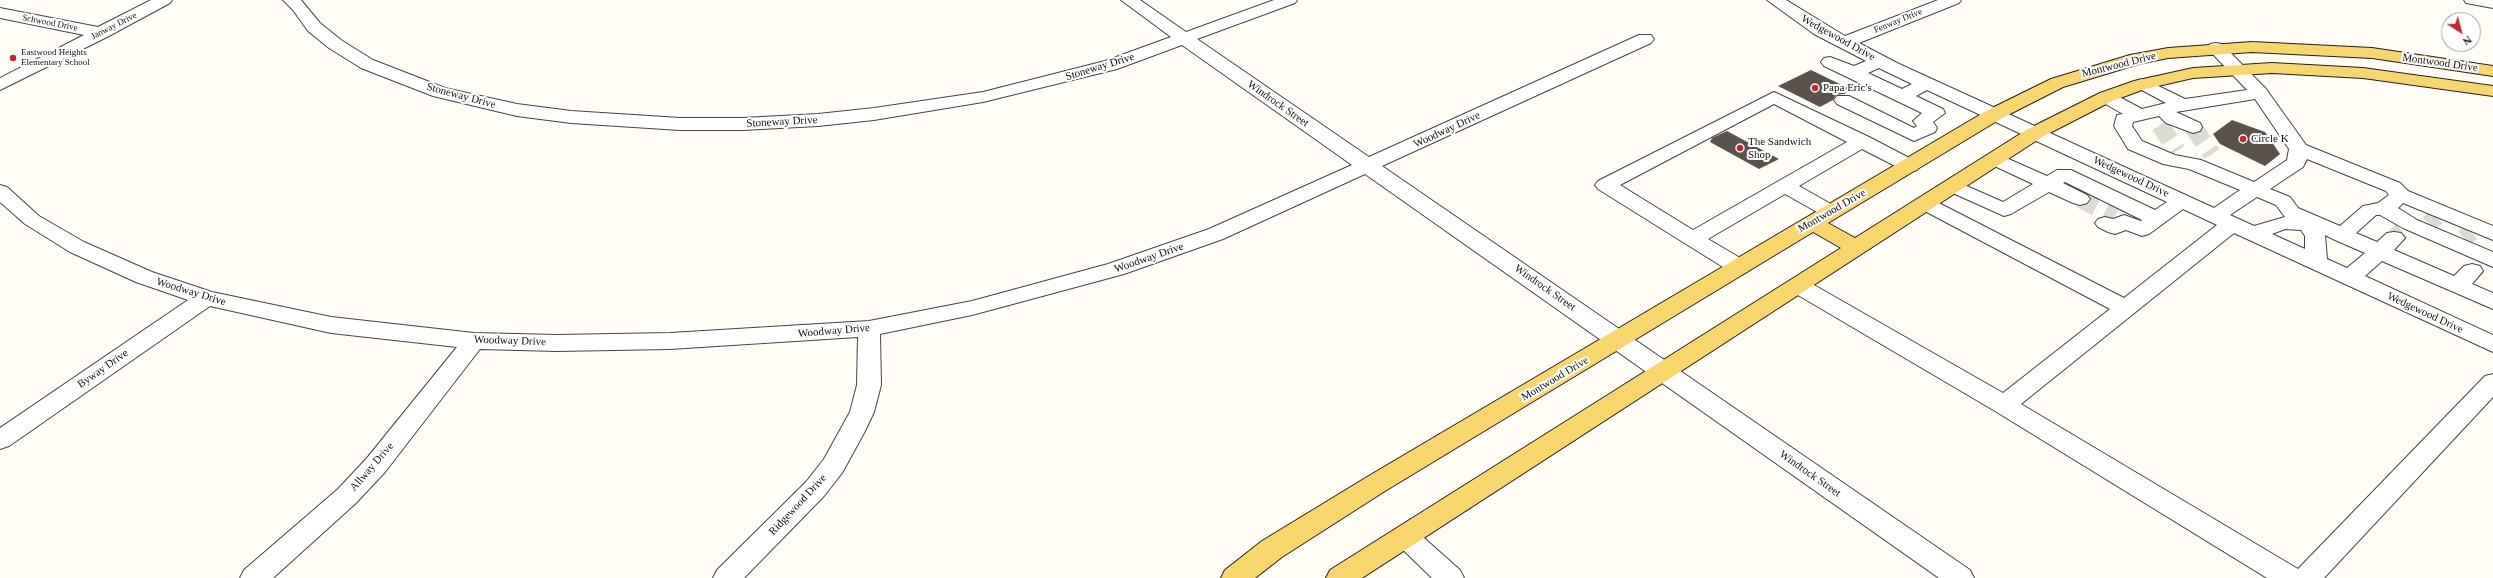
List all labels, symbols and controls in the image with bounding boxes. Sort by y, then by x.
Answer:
street label: Fenway Drive [1872,6,1924,36]
street label: Janway Drive [89,10,139,42]
street label: Schwood Drive [21,12,79,34]
street label: Wedgewood Drive [1799,12,1877,64]
north arrow [2441,12,2481,52]
text: N [2461,34,2474,48]
place label: Eastwood Heights Elementary School [21,48,90,69]
street label: Montwood Drive [2080,49,2158,81]
street label: Stoneway Drive [1064,50,1136,84]
street label: Montwood Drive [2401,51,2479,75]
marker: Eastwood Heights Elementary School [8,53,18,63]
street label: Windrock Street [1245,78,1311,130]
street label: Stoneway Drive [425,80,497,112]
place label: Papa Eric's [1823,81,1872,95]
marker: Papa Eric's [1810,83,1820,93]
street label: Woodway Drive [1412,109,1482,151]
street label: Stoneway Drive [746,114,818,130]
place label: Circle K [2251,132,2289,146]
marker: Circle K [2238,134,2248,144]
place label: The Sandwich Shop [1748,135,1811,161]
marker: The Sandwich Shop [1735,143,1745,153]
street label: Wedgewood Drive [2091,154,2171,200]
street label: Montwood Drive [1796,186,1868,236]
street label: Woodway Drive [1113,240,1185,276]
street label: Windrock Street [1512,262,1578,314]
street label: Woodway Drive [155,275,227,309]
street label: Wedgewood Drive [2385,290,2465,336]
street label: Woodway Drive [798,321,870,341]
street label: Woodway Drive [474,333,546,349]
street label: Byway Drive [75,347,131,391]
street label: Montwood Drive [1519,354,1591,404]
street label: Allway Drive [347,440,397,494]
street label: Windrock Street [1777,448,1843,500]
street label: Ridgewood Drive [766,472,830,538]

